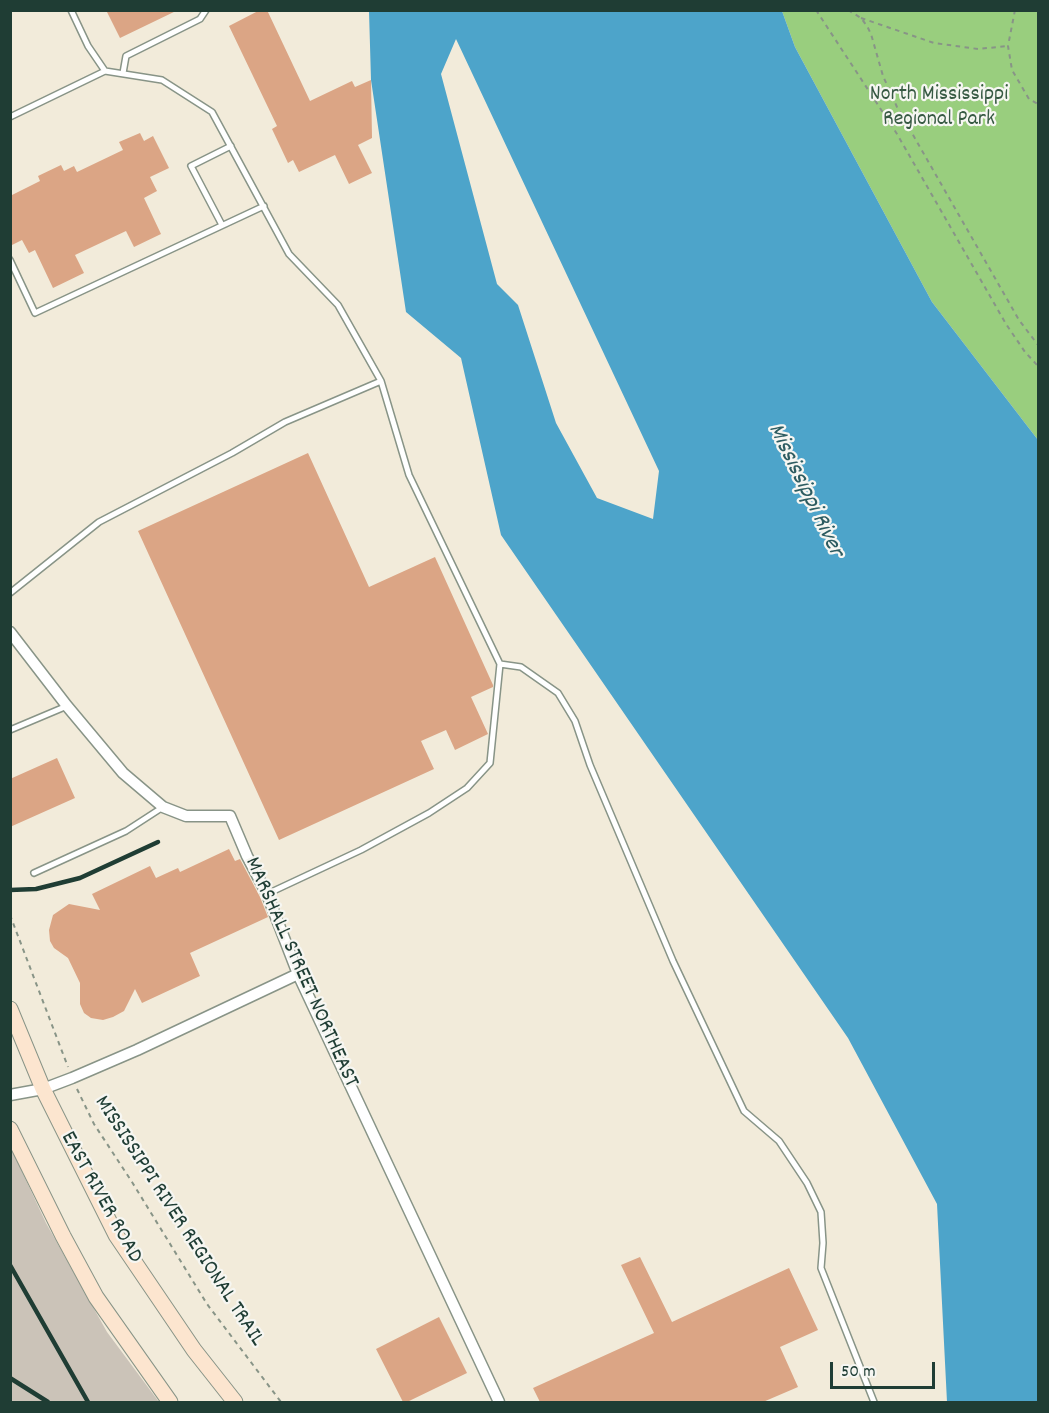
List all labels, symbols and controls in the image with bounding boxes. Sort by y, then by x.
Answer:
park label: North Mississippi Regional Park [870,83,1008,134]
water label: Mississippi River [759,419,849,563]
street label: MARSHALL STREET NORTHEAST [237,854,363,1092]
street label: MISSISSIPPI RIVER REGIONAL TRAIL [87,1092,269,1352]
street label: EAST RIVER ROAD [53,1128,147,1268]
scale bar [833,1350,938,1388]
text: 50 m [841,1360,876,1385]

